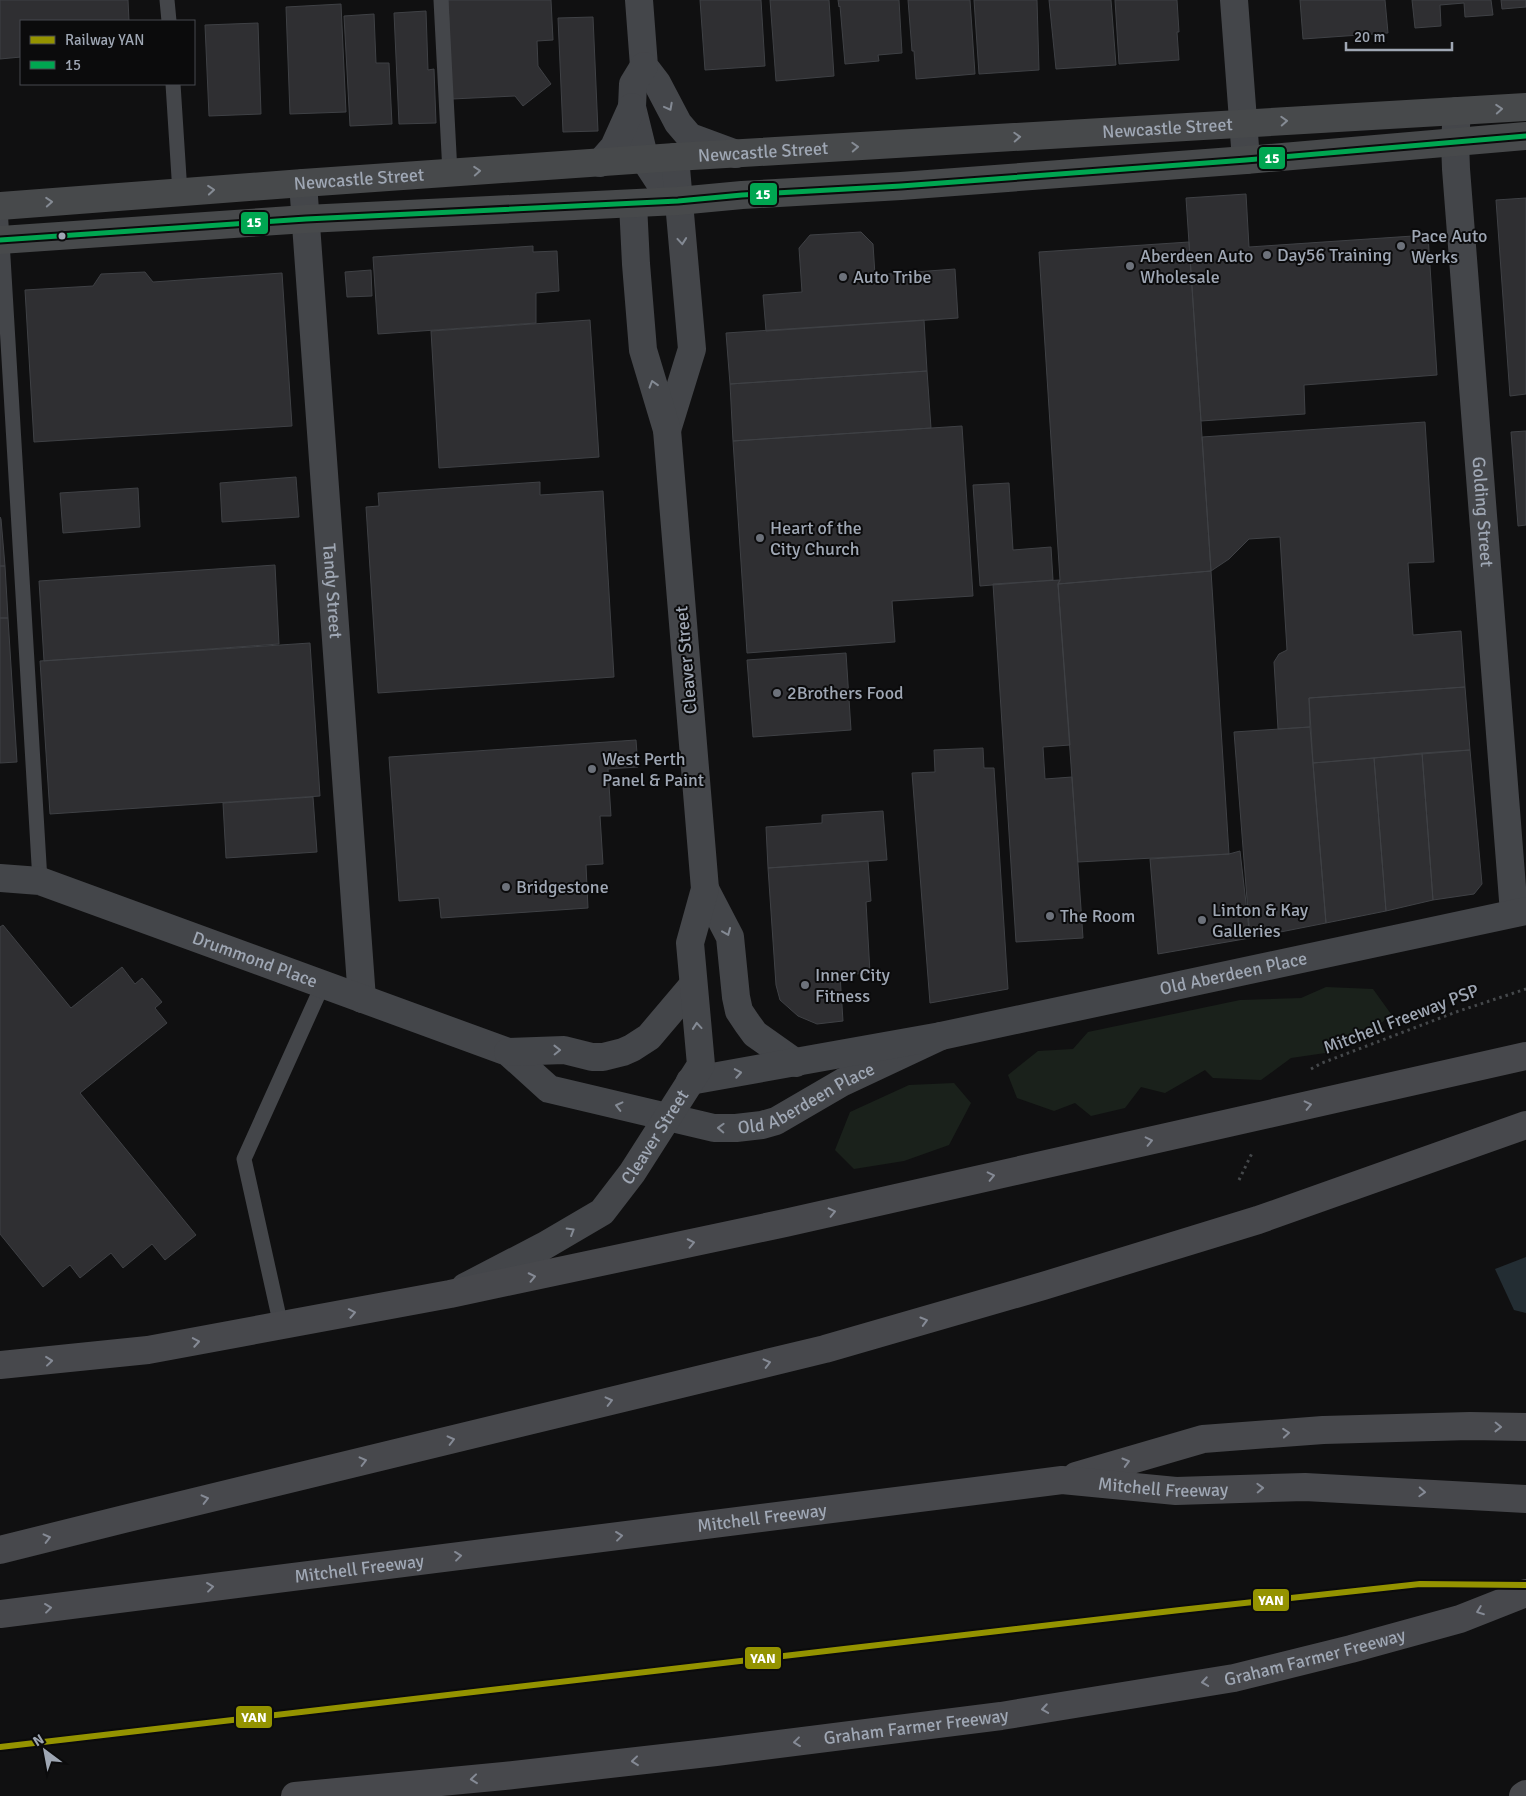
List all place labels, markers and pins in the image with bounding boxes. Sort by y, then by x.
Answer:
place label: Pace Auto Werks [1411,225,1487,268]
unlabelled marker [57,231,67,241]
marker: Pace Auto Werks [1395,240,1407,252]
place label: Day56 Training [1277,244,1392,266]
place label: Aberdeen Auto Wholesale [1140,245,1253,288]
marker: Day56 Training [1261,249,1273,261]
marker: Aberdeen Auto Wholesale [1124,260,1136,272]
place label: Auto Tribe [853,266,931,288]
marker: Auto Tribe [837,271,849,283]
place label: Heart of the City Church [770,517,862,560]
marker: Heart of the City Church [754,532,766,544]
place label: 2Brothers Food [787,682,904,704]
marker: 2Brothers Food [771,687,783,699]
place label: West Perth Panel & Paint [602,748,704,791]
marker: West Perth Panel & Paint [586,763,598,775]
place label: Bridgestone [516,876,609,898]
marker: Bridgestone [500,881,512,893]
place label: Linton & Kay Galleries [1212,899,1309,942]
place label: The Room [1060,905,1135,927]
marker: The Room [1044,910,1056,922]
marker: Linton & Kay Galleries [1196,914,1208,926]
place label: Inner City Fitness [815,964,891,1007]
marker: Inner City Fitness [799,979,811,991]

